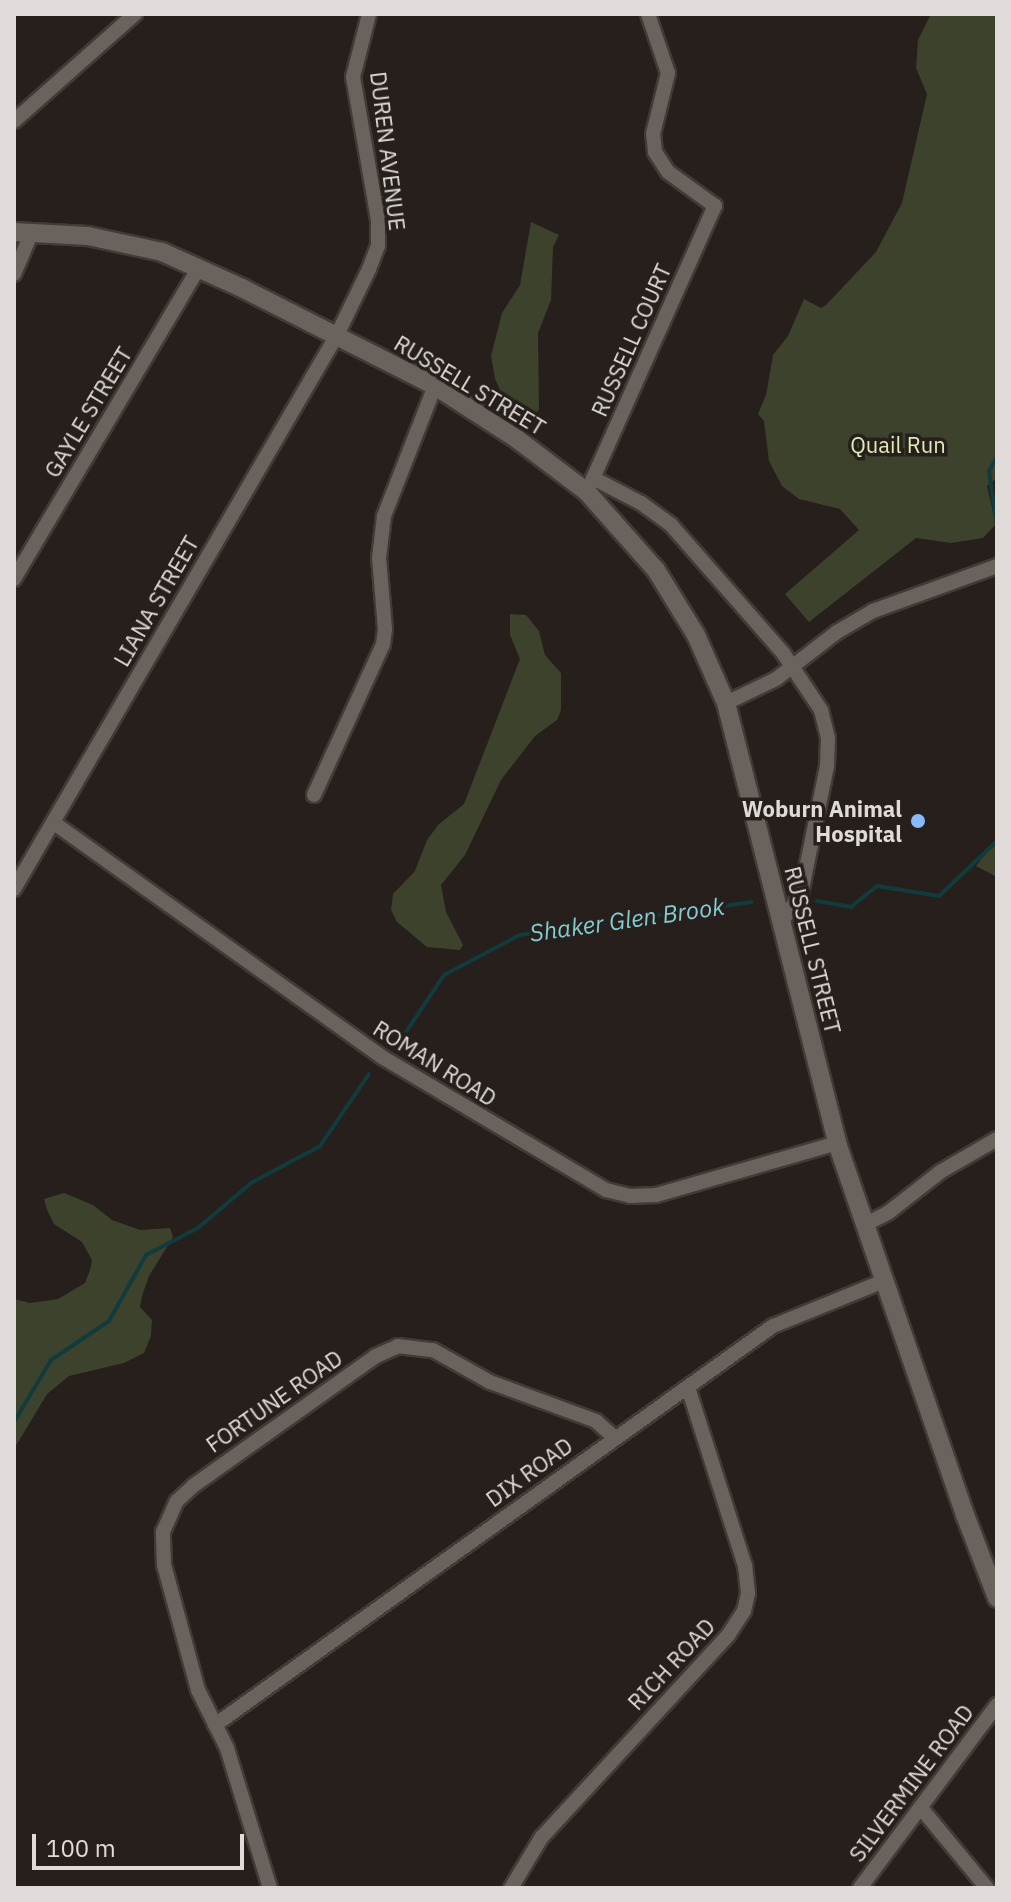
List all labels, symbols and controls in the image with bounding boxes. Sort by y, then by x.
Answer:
street label: DUREN AVENUE [365,70,411,232]
street label: RUSSELL COURT [586,260,676,420]
street label: RUSSELL STREET [390,330,550,440]
street label: GAYLE STREET [39,342,137,482]
park label: Quail Run [850,432,946,458]
street label: LIANA STREET [108,531,204,671]
place label: Woburn Animal Hospital [742,795,902,846]
marker: Woburn Animal Hospital [909,812,927,830]
street label: RUSSELL STREET [779,864,847,1036]
water label: Shaker Glen Brook [528,892,726,948]
street label: ROMAN ROAD [369,1015,501,1111]
street label: FORTUNE ROAD [201,1344,347,1458]
street label: DIX ROAD [481,1432,577,1512]
street label: RICH ROAD [622,1613,720,1715]
street label: SILVERMINE ROAD [843,1699,979,1867]
scale bar [36,1818,248,1868]
text: 100 m [46,1832,116,1864]

